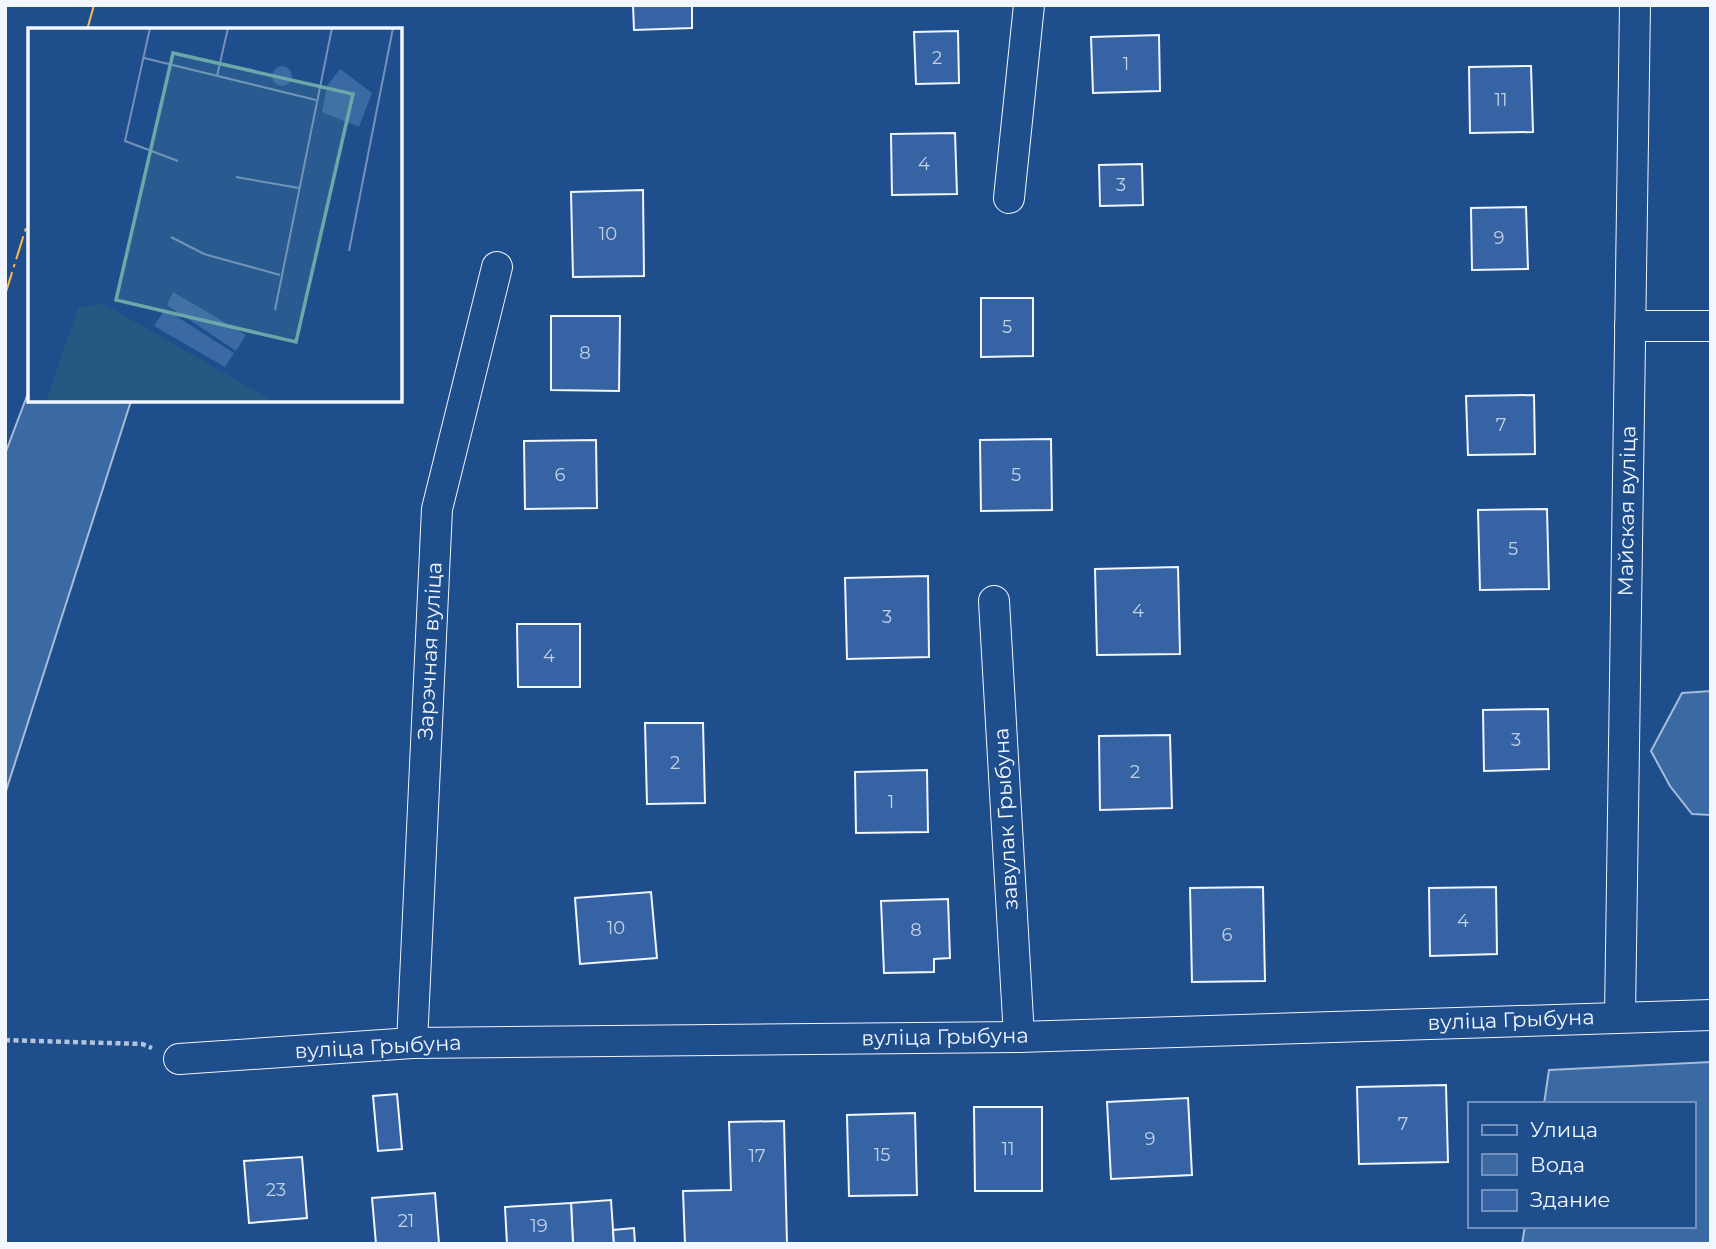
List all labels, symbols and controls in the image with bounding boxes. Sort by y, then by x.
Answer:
inset map [28,28,402,402]
house number: 2 [932,47,942,69]
house number: 1 [1123,53,1129,75]
house number: 11 [1495,89,1508,111]
house number: 4 [918,153,930,175]
house number: 3 [1116,174,1126,196]
house number: 10 [599,223,617,245]
house number: 9 [1494,227,1505,249]
house number: 5 [1002,316,1012,338]
house number: 8 [579,342,591,364]
house number: 7 [1496,414,1506,436]
street label: Майская вуліца [1613,425,1640,597]
house number: 6 [555,464,566,486]
house number: 5 [1011,464,1021,486]
house number: 5 [1508,538,1518,560]
street label: Зарэчная вуліца [412,561,447,741]
house number: 4 [1132,600,1144,622]
house number: 3 [882,606,892,628]
house number: 4 [543,645,555,667]
street label: завулак Грыбуна [988,727,1023,911]
house number: 3 [1511,729,1521,751]
house number: 2 [670,752,680,774]
house number: 2 [1130,761,1140,783]
house number: 1 [888,791,894,813]
house number: 4 [1457,910,1469,932]
house number: 10 [607,917,625,939]
house number: 8 [910,919,922,941]
house number: 6 [1222,924,1233,946]
street label: вуліца Грыбуна [1427,1004,1595,1035]
street label: вуліца Грыбуна [861,1023,1029,1050]
street label: вуліца Грыбуна [294,1030,462,1063]
legend [1468,1102,1695,1228]
house number: 7 [1398,1113,1408,1135]
text: Улица [1530,1117,1598,1142]
house number: 9 [1145,1128,1156,1150]
house number: 11 [1002,1138,1015,1160]
house number: 15 [874,1144,890,1166]
house number: 17 [748,1145,766,1167]
text: Вода [1530,1152,1585,1177]
house number: 23 [266,1179,286,1201]
text: Здание [1530,1187,1611,1212]
house number: 21 [398,1210,414,1232]
house number: 19 [530,1215,548,1237]

